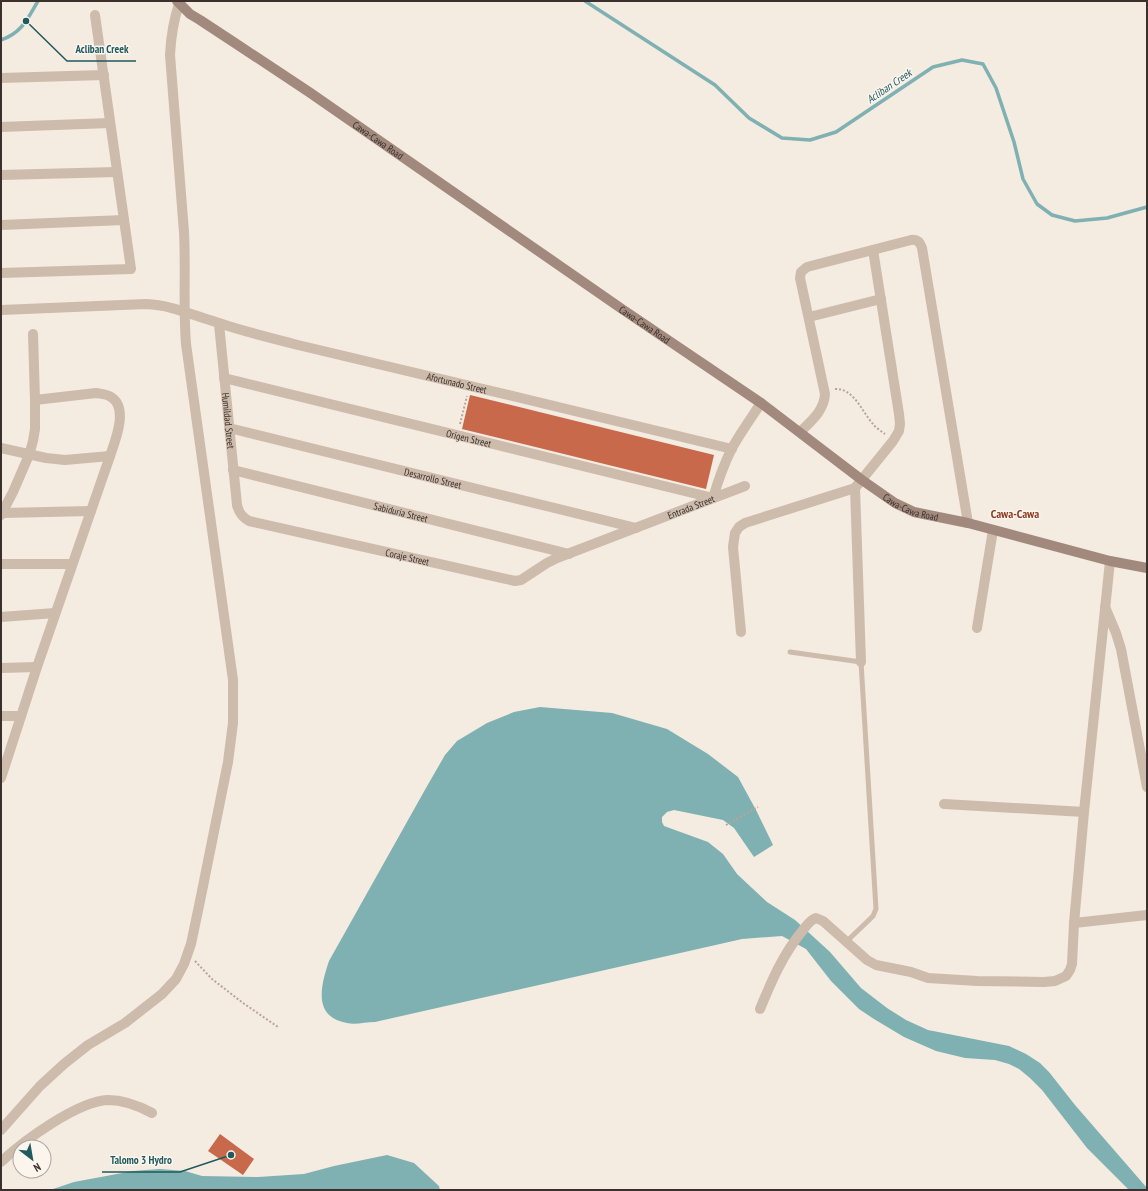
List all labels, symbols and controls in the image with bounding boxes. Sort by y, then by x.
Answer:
callout: Acliban Creek [67,38,136,61]
text: Acliban Creek [75,42,129,56]
water label: Acliban Creek [864,65,916,106]
street label: Cawa-Cawa Road [350,118,406,163]
street label: Cawa-Cawa Road [616,303,672,347]
street label: Afortunado Street [425,370,488,397]
street label: Humildad Street [219,392,237,449]
street label: Origen Street [445,427,493,450]
street label: Desarrollo Street [403,465,463,492]
street label: Cawa-Cawa Road [880,491,940,524]
street label: Entrada Street [666,492,717,522]
street label: Sabiduria Street [372,499,429,526]
district label: Cawa-Cawa [991,506,1039,521]
street label: Coraje Street [384,546,431,569]
north arrow [12,1139,52,1179]
callout: Talomo 3 Hydro [102,1149,180,1172]
text: Talomo 3 Hydro [110,1153,172,1167]
text: N [31,1160,43,1175]

